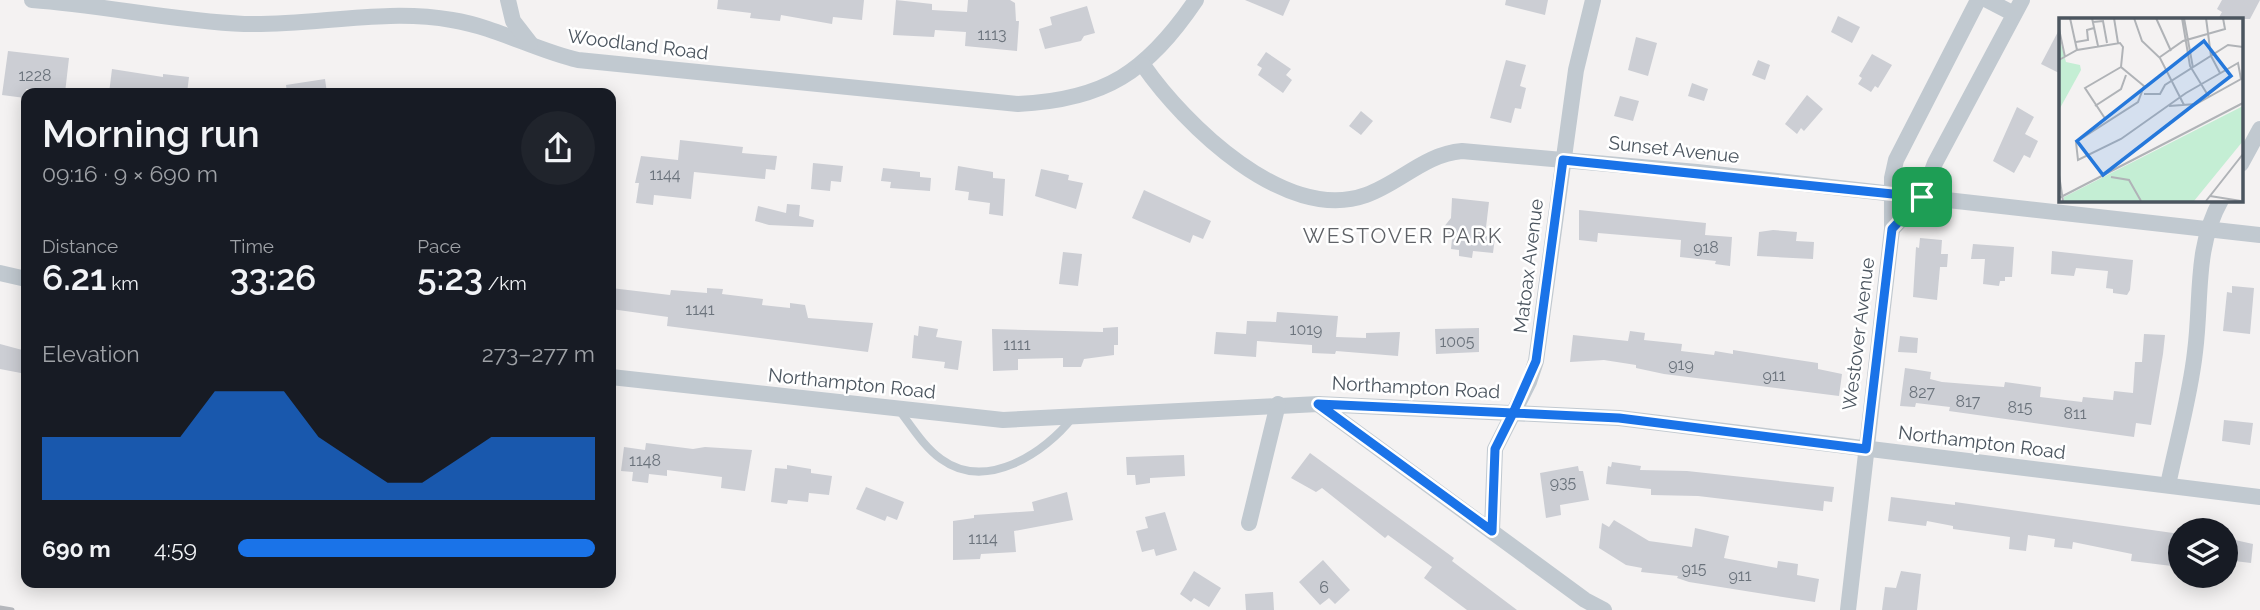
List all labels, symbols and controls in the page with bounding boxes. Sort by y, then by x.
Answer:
inset map [2059,18,2242,201]
street label: Woodland Road [566,24,710,64]
house number: 1113 [977,25,1007,44]
house number: 1228 [18,66,52,85]
text: Morning run [42,111,260,156]
button: share [521,111,595,185]
street label: Sunset Avenue [1607,131,1741,167]
text: 09:16 · 9 × 690 m [42,160,218,187]
house number: 1144 [649,165,681,184]
pin [1892,167,1952,227]
icon: arrive [1903,178,1941,216]
street label: Matoax Avenue [1509,198,1547,334]
district label: WESTOVER PARK [1303,223,1503,248]
text: Distance [42,235,118,257]
text: Time [230,235,274,257]
text: Pace [417,235,461,257]
house number: 918 [1693,238,1719,257]
street label: Westover Avenue [1838,256,1878,412]
text: 6.21 [42,257,106,298]
text: 33:26 [230,257,316,298]
text: 5:23 [417,257,483,298]
text: km [106,272,139,294]
text: /km [483,272,527,294]
house number: 1141 [685,300,715,319]
house number: 1019 [1290,320,1322,339]
house number: 1005 [1439,332,1475,351]
house number: 1111 [1003,335,1031,354]
text: Elevation [42,340,140,367]
text: 273–277 m [482,340,595,367]
house number: 919 [1668,355,1694,374]
street label: Northampton Road [767,363,937,403]
house number: 911 [1762,366,1786,385]
street label: Northampton Road [1331,372,1501,402]
house number: 827 [1909,383,1936,402]
house number: 817 [1956,392,1981,411]
house number: 815 [2007,398,2033,417]
house number: 811 [2063,404,2087,423]
street label: Northampton Road [1897,421,2067,463]
house number: 1148 [629,451,661,470]
house number: 935 [1550,473,1577,492]
map controls [2168,518,2238,588]
button: layers [2168,518,2238,588]
house number: 1114 [968,529,998,548]
text: 690 m [42,535,111,562]
text: 4:59 [154,535,197,562]
house number: 915 [1682,559,1707,578]
house number: 911 [1728,566,1752,585]
house number: 6 [1319,578,1329,597]

